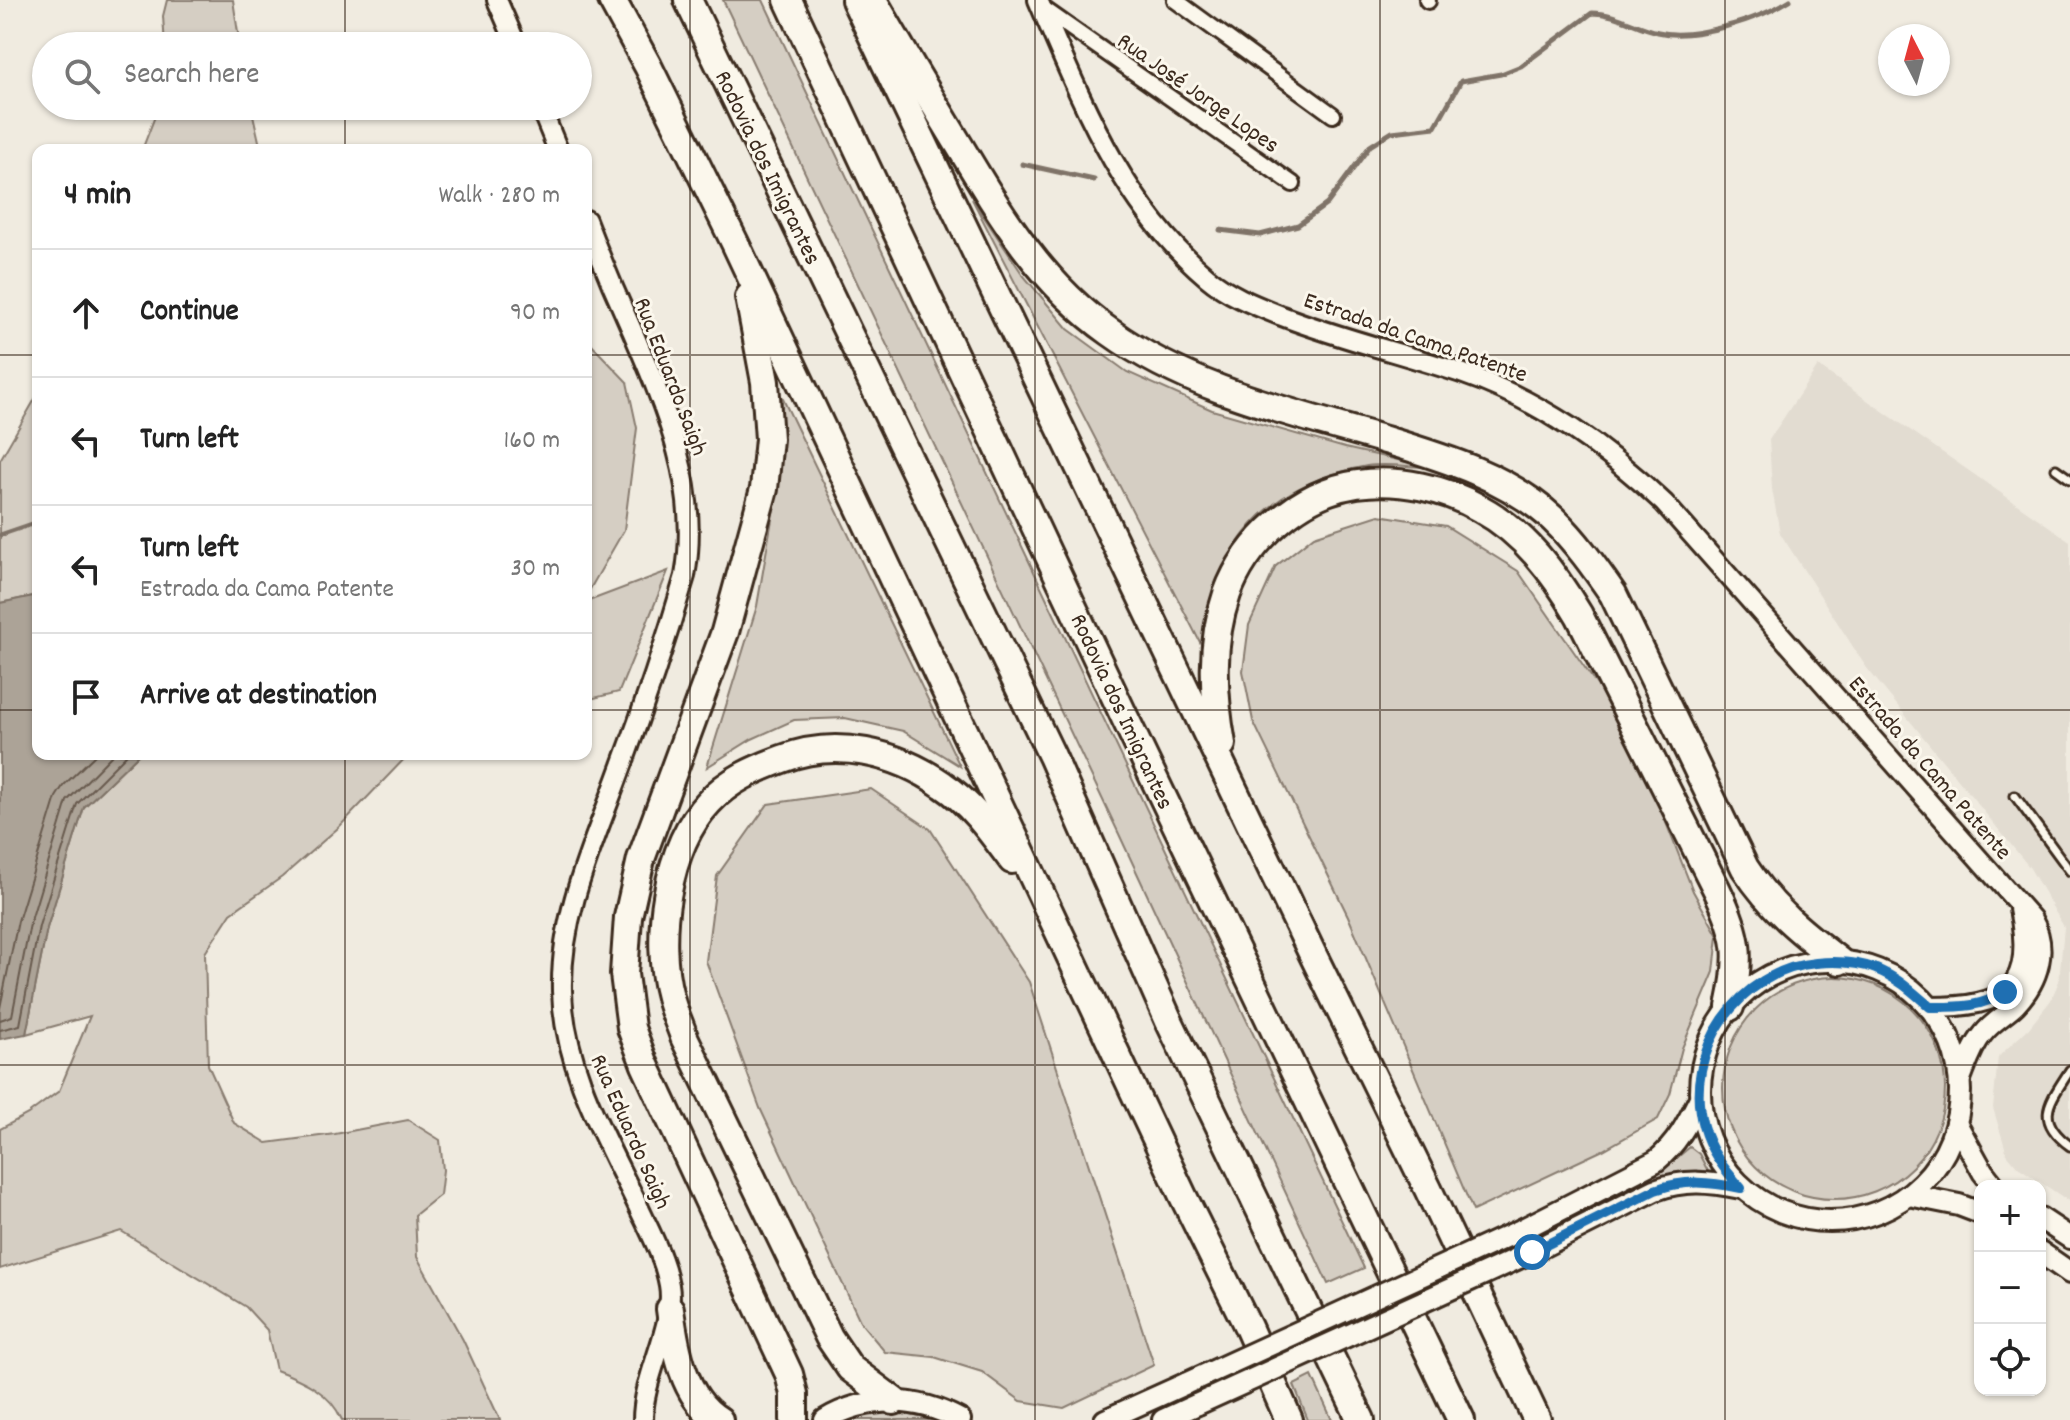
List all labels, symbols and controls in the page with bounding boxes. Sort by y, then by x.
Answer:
north arrow [1878,24,1950,96]
street label: Rua José Jorge Lopes [1109,26,1285,163]
search box [32,32,592,120]
icon: search [60,54,104,98]
text: Search here [124,55,260,98]
street label: Rodovia dos Imigrantes [704,65,828,271]
text: 4 min [64,172,131,221]
text: Walk · 280 m [438,178,560,215]
street label: Estrada da Cama Patente [1299,285,1531,393]
icon: ahead [64,291,108,335]
text: Continue [140,292,239,335]
street label: Rua Eduardo Saigh [623,293,715,461]
text: 90 m [510,295,560,332]
icon: left [64,419,108,463]
text: Turn left [140,420,239,463]
text: 160 m [504,423,560,460]
text: Turn left [140,529,239,572]
icon: left [64,547,108,591]
text: 30 m [510,551,560,588]
text: Estrada da Cama Patente [140,572,394,609]
street label: Rodovia dos Imigrantes [1060,609,1181,816]
street label: Estrada da Cama Patente [1839,669,2018,869]
icon: arrive [64,675,108,719]
text: Arrive at destination [140,676,377,719]
route end [1987,974,2023,1010]
street label: Rua Eduardo Saigh [580,1049,679,1215]
map controls [1974,1180,2046,1396]
button: + [1974,1180,2046,1252]
route start [1514,1234,1550,1270]
button: − [1974,1252,2046,1324]
button: locate [1974,1324,2046,1396]

